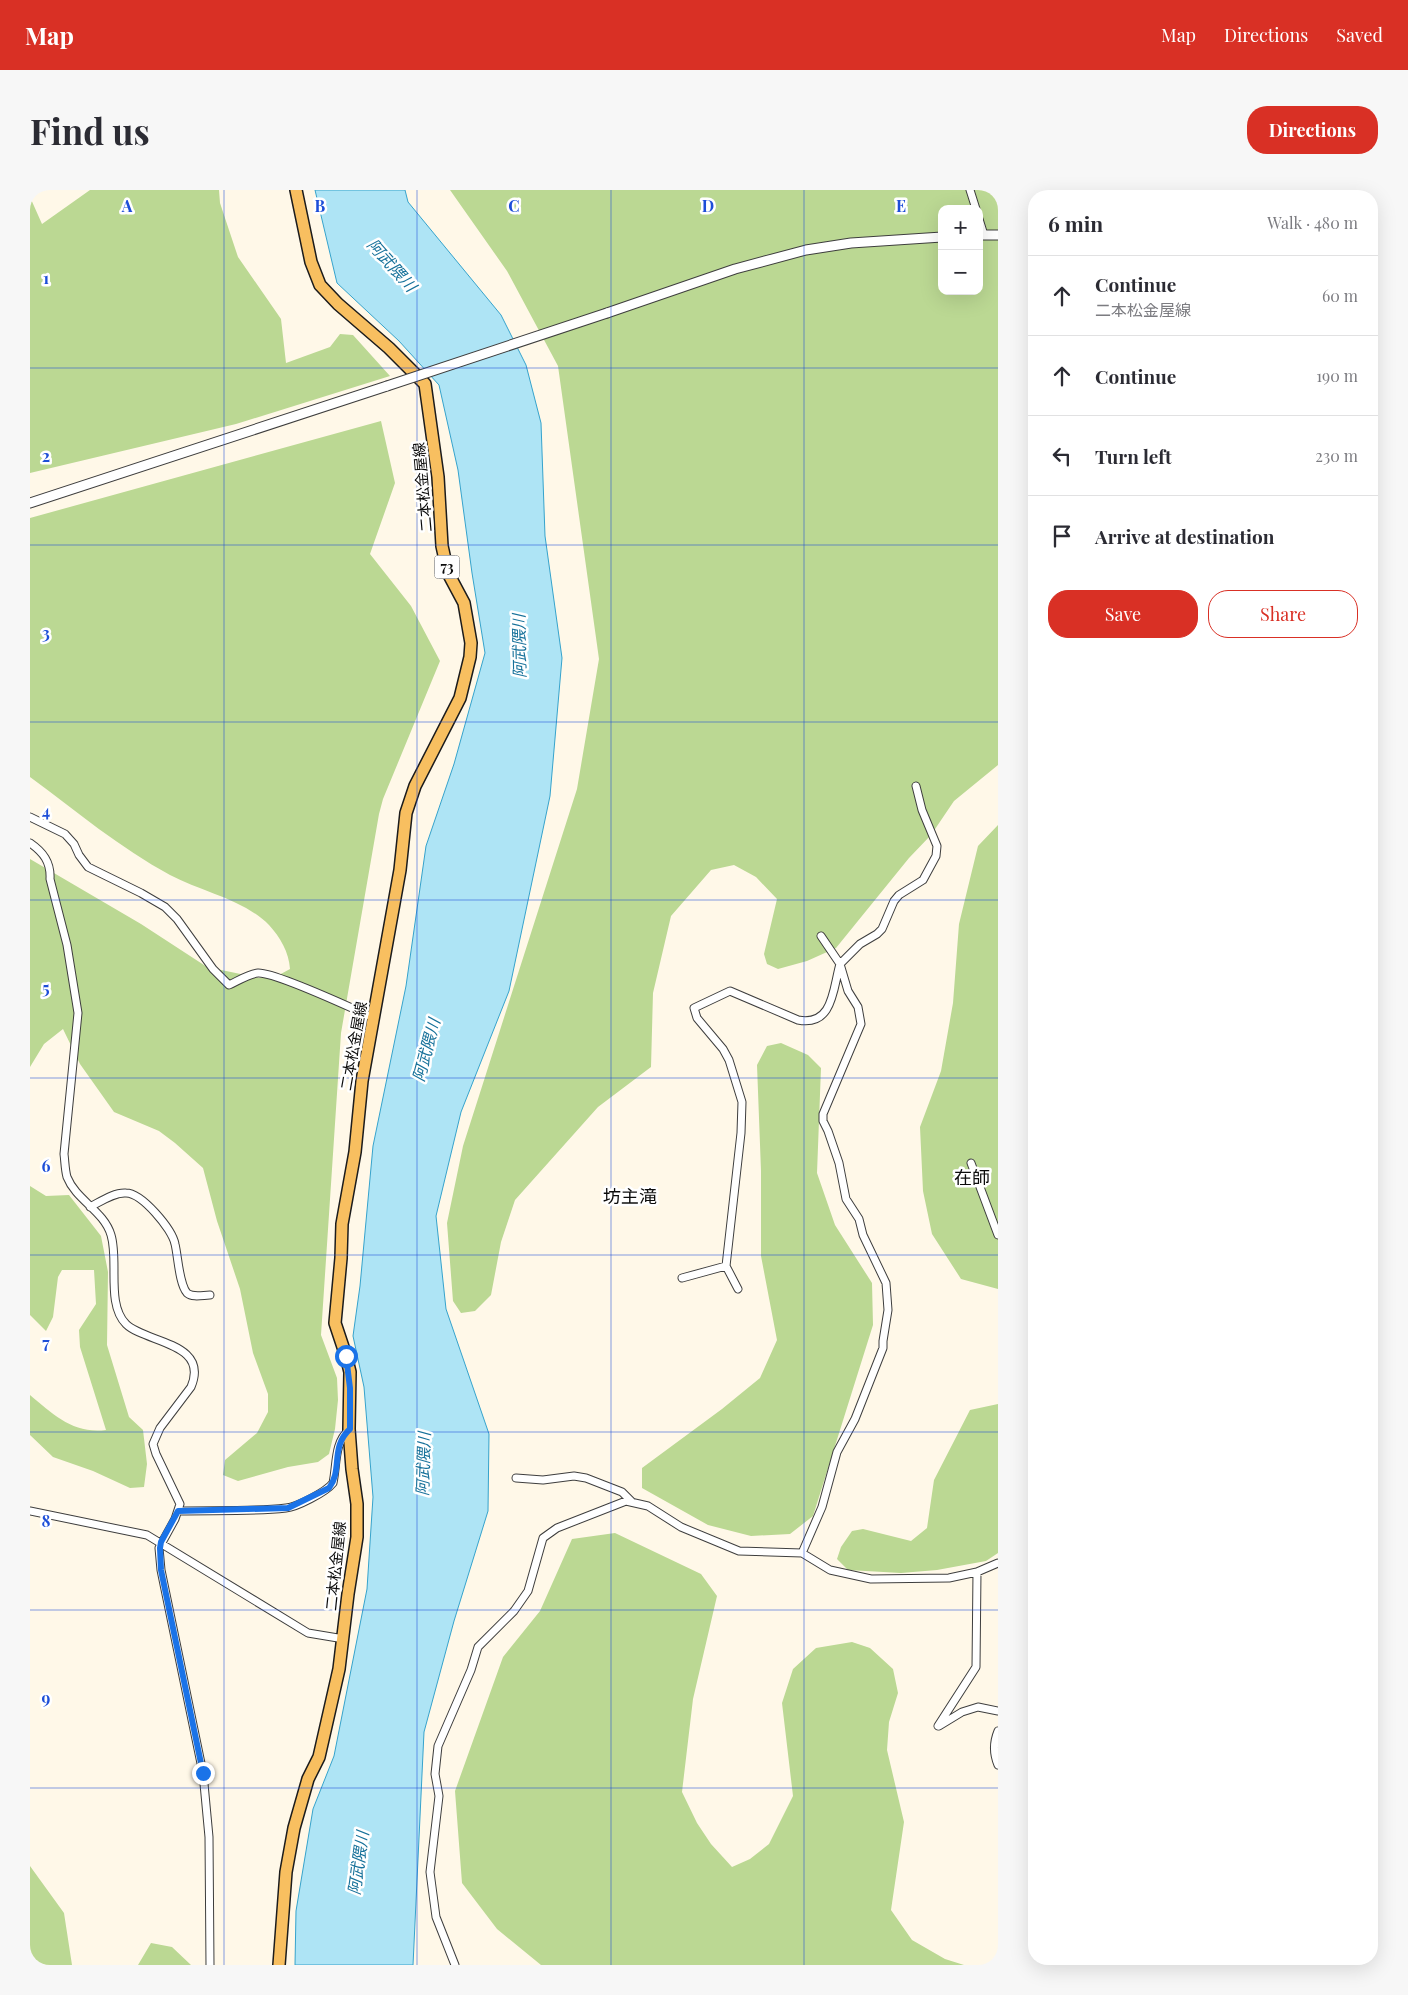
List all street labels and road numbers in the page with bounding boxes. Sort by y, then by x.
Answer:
street label: 二本松金屋線 [408,441,436,533]
road number: 73 [434,556,460,578]
street label: 二本松金屋線 [335,1000,371,1092]
street label: 二本松金屋線 [320,1520,350,1612]

